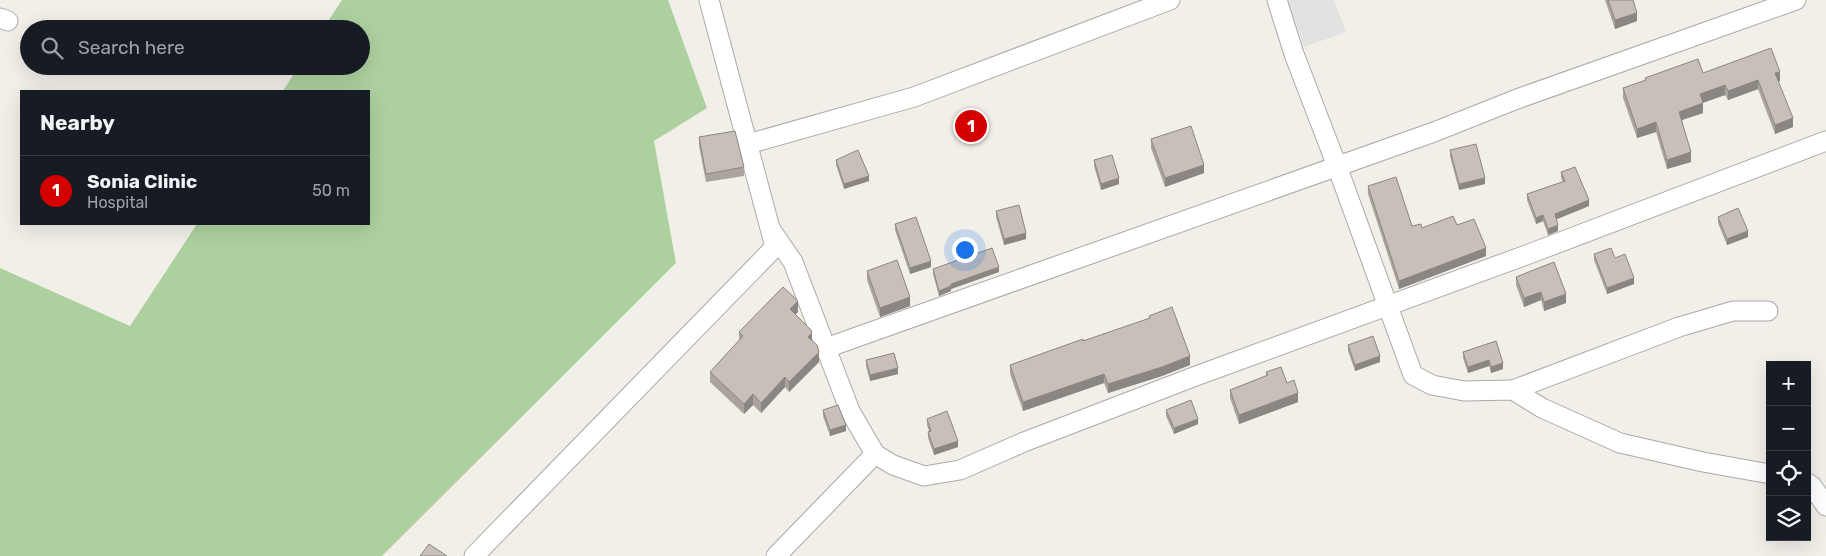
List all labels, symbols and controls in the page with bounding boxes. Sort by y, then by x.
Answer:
search box [20,20,370,75]
icon: search [38,34,66,62]
text: Search here [78,36,185,59]
pin: 1 [955,107,987,145]
text: Nearby [40,110,115,135]
text: Sonia Clinic [87,170,197,193]
text: 1 [52,181,60,200]
text: 50 m [312,181,350,200]
text: Hospital [87,193,148,212]
your location [952,237,978,263]
map controls [1766,361,1811,541]
button: + [1766,361,1811,406]
button: − [1766,406,1811,451]
button: locate [1766,451,1811,496]
button: layers [1766,496,1811,541]

